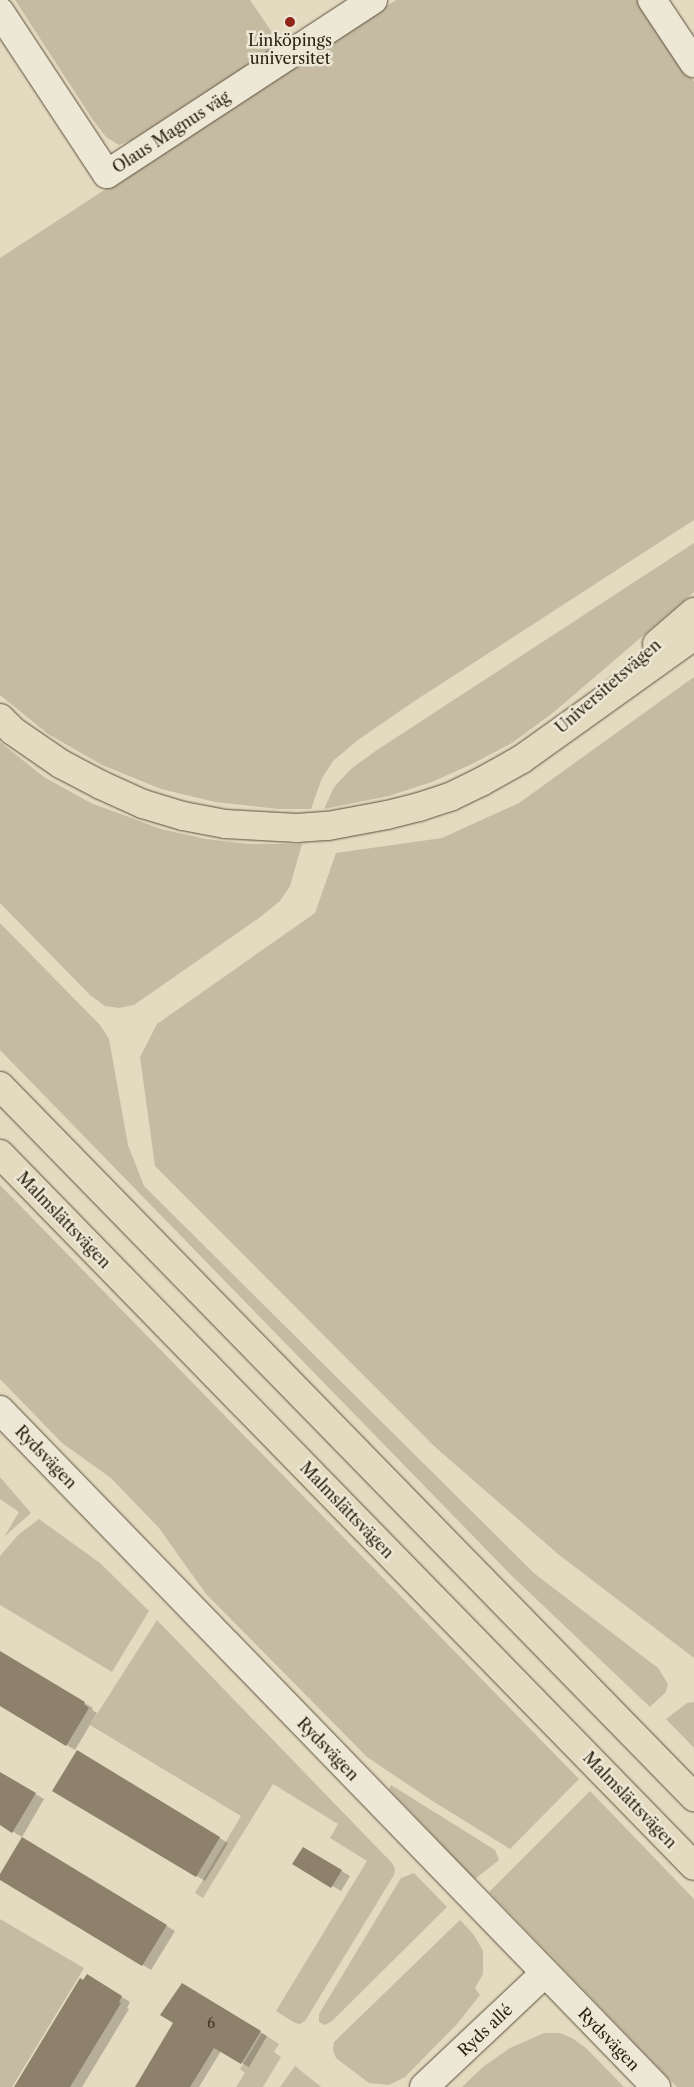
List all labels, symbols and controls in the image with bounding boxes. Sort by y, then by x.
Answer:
marker: Linköpings universitet [284,16,296,28]
place label: Linköpings universitet [248,30,332,68]
street label: Olaus Magnus väg [109,87,233,177]
street label: Universitetsvägen [551,635,665,737]
street label: Malmslättsvägen [13,1168,115,1272]
street label: Rydsvägen [11,1421,81,1493]
street label: Malmslättsvägen [296,1458,398,1562]
street label: Rydsvägen [293,1713,363,1785]
street label: Malmslättsvägen [579,1748,681,1852]
street label: Ryds allé [454,2000,516,2060]
street label: Rydsvägen [574,2003,644,2075]
house number: 6 [207,2015,215,2031]

